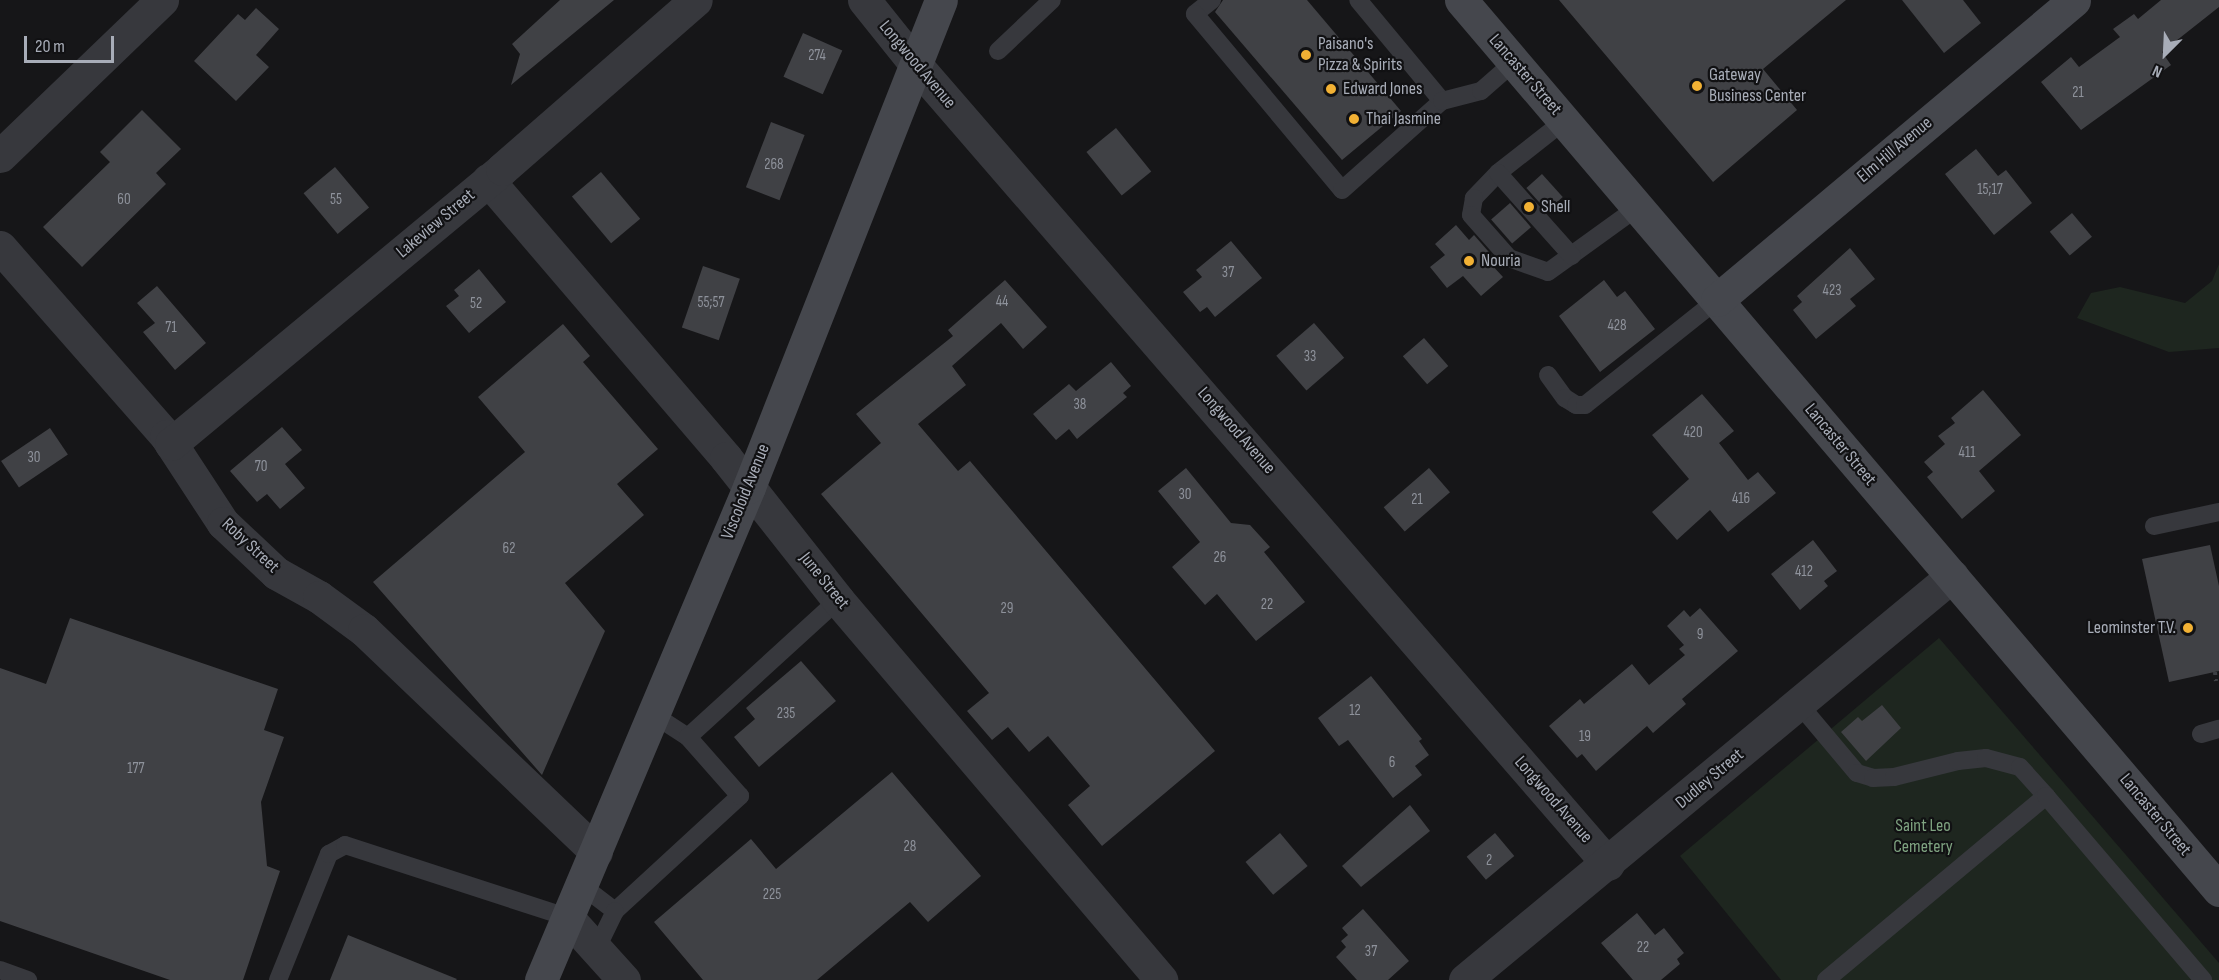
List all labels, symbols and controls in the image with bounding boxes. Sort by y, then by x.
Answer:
street label: Longwood Avenue [874,17,960,113]
scale bar [27,24,117,62]
north arrow [2135,24,2195,84]
street label: Lancaster Street [1484,30,1566,120]
place label: Paisano's Pizza & Spirits [1318,34,1402,76]
text: 20 m [35,36,65,57]
house number: 274 [808,47,826,65]
marker: Paisano's Pizza & Spirits [1299,48,1313,62]
text: N [2150,60,2165,81]
place label: Gateway Business Center [1709,65,1806,107]
place label: Edward Jones [1343,78,1422,100]
marker: Gateway Business Center [1690,79,1704,93]
marker: Edward Jones [1324,82,1338,96]
house number: 21 [2072,84,2084,102]
place label: Thai Jasmine [1366,108,1441,130]
marker: Thai Jasmine [1347,112,1361,126]
street label: Elm Hill Avenue [1853,112,1937,188]
house number: 268 [764,156,784,174]
house number: 15;17 [1977,181,2003,199]
street label: Lakeview Street [392,185,480,263]
house number: 60 [117,191,131,209]
house number: 55 [330,191,342,209]
place label: Shell [1541,196,1570,218]
marker: Shell [1522,200,1536,214]
place label: Nouria [1481,250,1521,272]
marker: Nouria [1462,254,1476,268]
house number: 37 [1222,264,1234,282]
house number: 423 [1823,282,1841,300]
house number: 44 [996,293,1008,311]
house number: 55;57 [698,294,724,312]
house number: 52 [470,295,482,313]
house number: 428 [1607,317,1627,335]
house number: 71 [165,319,177,337]
house number: 33 [1304,348,1316,366]
street label: Longwood Avenue [1192,383,1280,479]
house number: 38 [1074,396,1086,414]
street label: Lancaster Street [1800,400,1880,490]
house number: 420 [1683,424,1703,442]
street label: Viscoloid Avenue [717,441,775,543]
house number: 411 [1959,444,1975,462]
house number: 30 [28,449,40,467]
house number: 70 [255,458,267,476]
house number: 30 [1179,486,1191,504]
house number: 416 [1732,490,1750,508]
house number: 21 [1411,491,1423,509]
street label: Roby Street [217,514,283,578]
house number: 62 [503,540,515,558]
street label: June Street [795,548,853,614]
house number: 26 [1214,549,1226,567]
house number: 412 [1795,563,1813,581]
house number: 22 [1261,596,1273,614]
house number: 29 [1001,600,1013,618]
place label: Leominster T.V. [2087,617,2176,639]
marker: Leominster T.V. [2181,621,2195,635]
house number: 9 [1697,626,1703,644]
house number: 12 [1349,702,1361,720]
house number: 235 [777,705,795,723]
house number: 19 [1579,728,1591,746]
street label: Dudley Street [1672,744,1748,814]
street label: Longwood Avenue [1509,752,1597,848]
house number: 6 [1389,754,1395,772]
house number: 177 [127,760,145,778]
street label: Lancaster Street [2115,770,2195,860]
park label: Saint Leo Cemetery [1893,816,1953,858]
house number: 28 [904,838,916,856]
house number: 2 [1486,852,1492,870]
house number: 225 [763,886,781,904]
house number: 22 [1637,939,1649,957]
house number: 37 [1365,943,1377,961]

